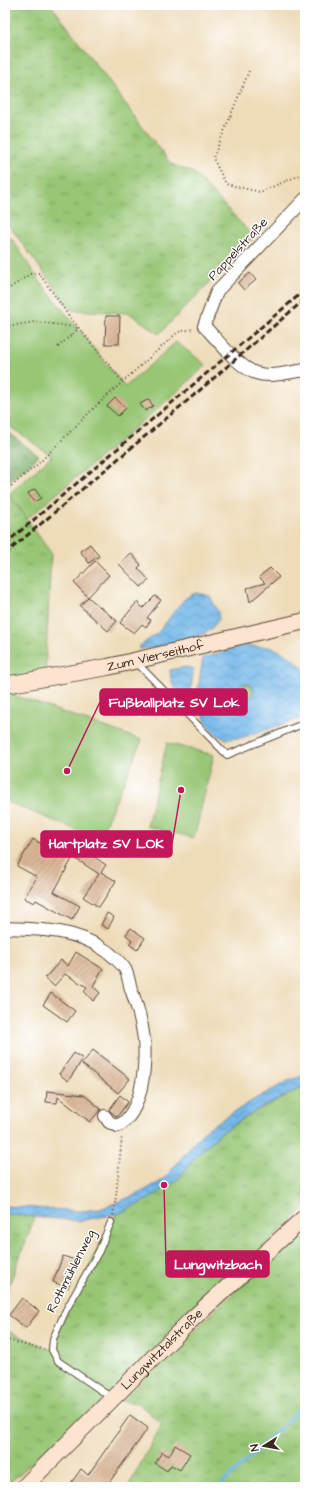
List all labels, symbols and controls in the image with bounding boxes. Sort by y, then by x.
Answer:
street label: Pappelstraße [204,213,272,285]
street label: Zum Vierseithof [105,636,206,676]
callout: Fußballplatz SV Lok [100,689,247,715]
text: Fußballplatz SV Lok [108,693,240,713]
callout: Hartplatz SV LOK [41,831,172,857]
text: Hartplatz SV LOK [48,834,164,854]
street label: Rothmühlenweg [42,1226,101,1316]
callout: Lungwitzbach [166,1251,269,1277]
text: Lungwitzbach [174,1255,263,1276]
street label: Lungwitztalstraße [117,1304,207,1394]
north arrow [244,1426,284,1466]
text: N [247,1443,263,1453]

